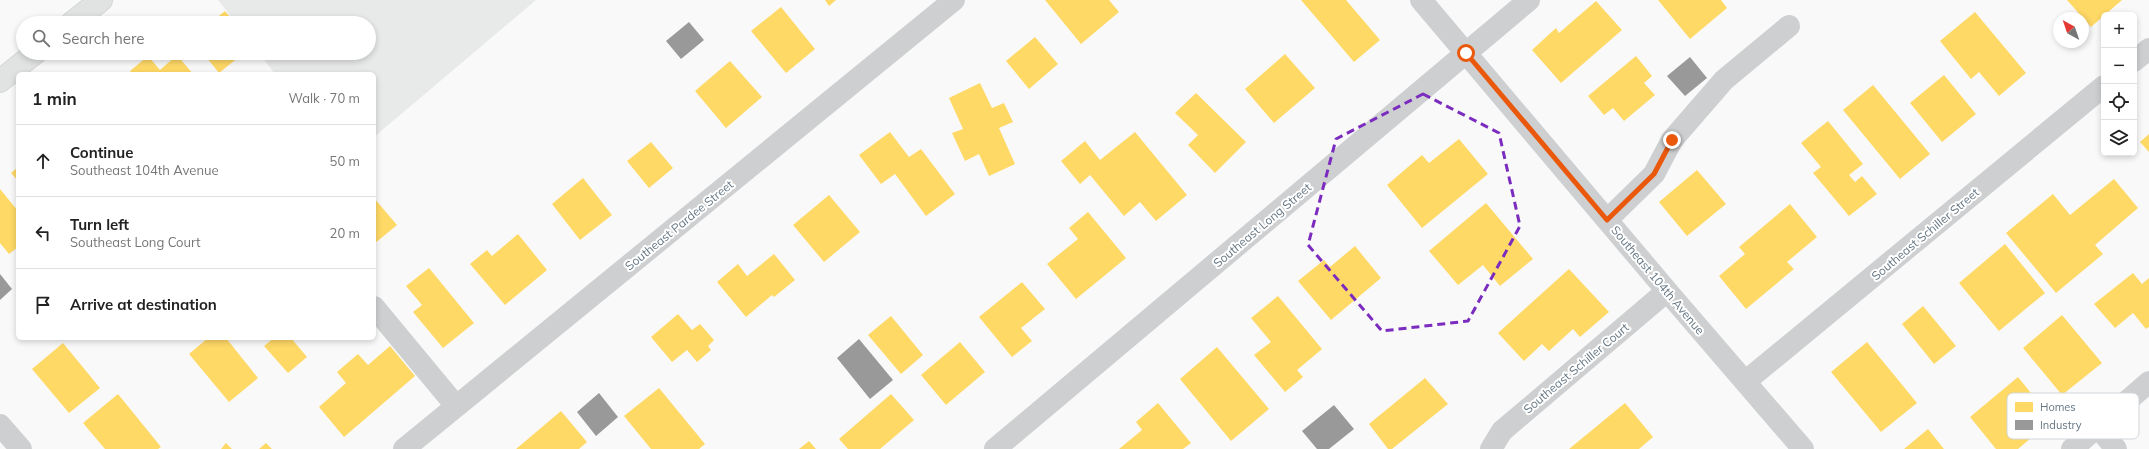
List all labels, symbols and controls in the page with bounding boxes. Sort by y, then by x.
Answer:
north arrow [2053,12,2089,48]
map controls [2101,12,2137,156]
button: + [2101,12,2137,48]
search box [16,16,376,60]
icon: search [30,27,52,49]
text: Search here [62,29,144,48]
route start [1457,44,1475,62]
button: − [2101,48,2137,84]
button: locate [2101,84,2137,120]
text: 1 min [32,88,77,109]
text: Walk · 70 m [289,90,360,106]
button: layers [2101,120,2137,156]
route end [1663,131,1681,149]
text: Continue [70,143,133,162]
icon: ahead [32,150,54,172]
text: 50 m [330,153,360,169]
text: Southeast 104th Avenue [70,162,219,178]
street label: Southeast Pardee Street [622,177,736,273]
street label: Southeast Long Street [1210,180,1314,270]
street label: Southeast Schiller Street [1868,185,1982,283]
text: Turn left [70,215,129,234]
icon: left [32,222,54,244]
street label: Southeast 104th Avenue [1608,223,1708,337]
text: 20 m [330,225,360,241]
text: Southeast Long Court [70,234,201,250]
icon: arrive [32,294,54,316]
text: Arrive at destination [70,295,217,314]
street label: Southeast Schiller Court [1520,320,1632,416]
legend [2007,393,2139,439]
text: Homes [2040,400,2076,414]
text: Industry [2040,418,2082,432]

